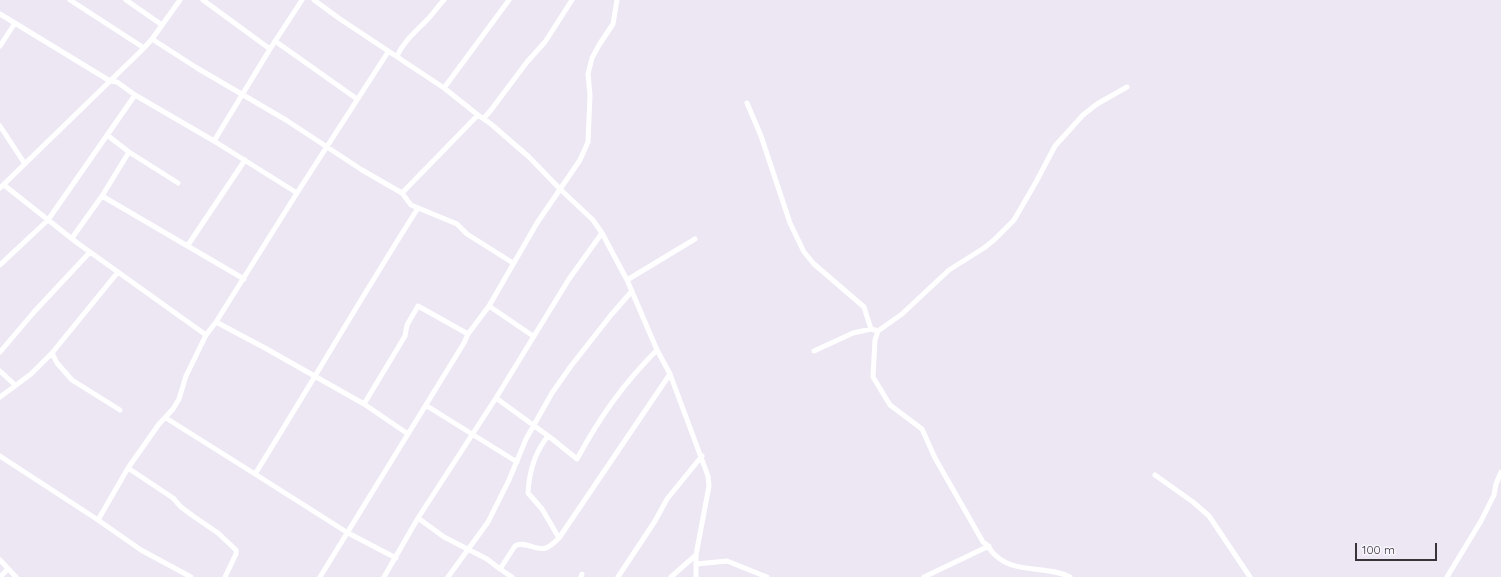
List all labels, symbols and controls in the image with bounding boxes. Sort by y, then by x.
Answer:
scale bar [1357,535,1439,561]
text: 100 m [1362,542,1395,557]

